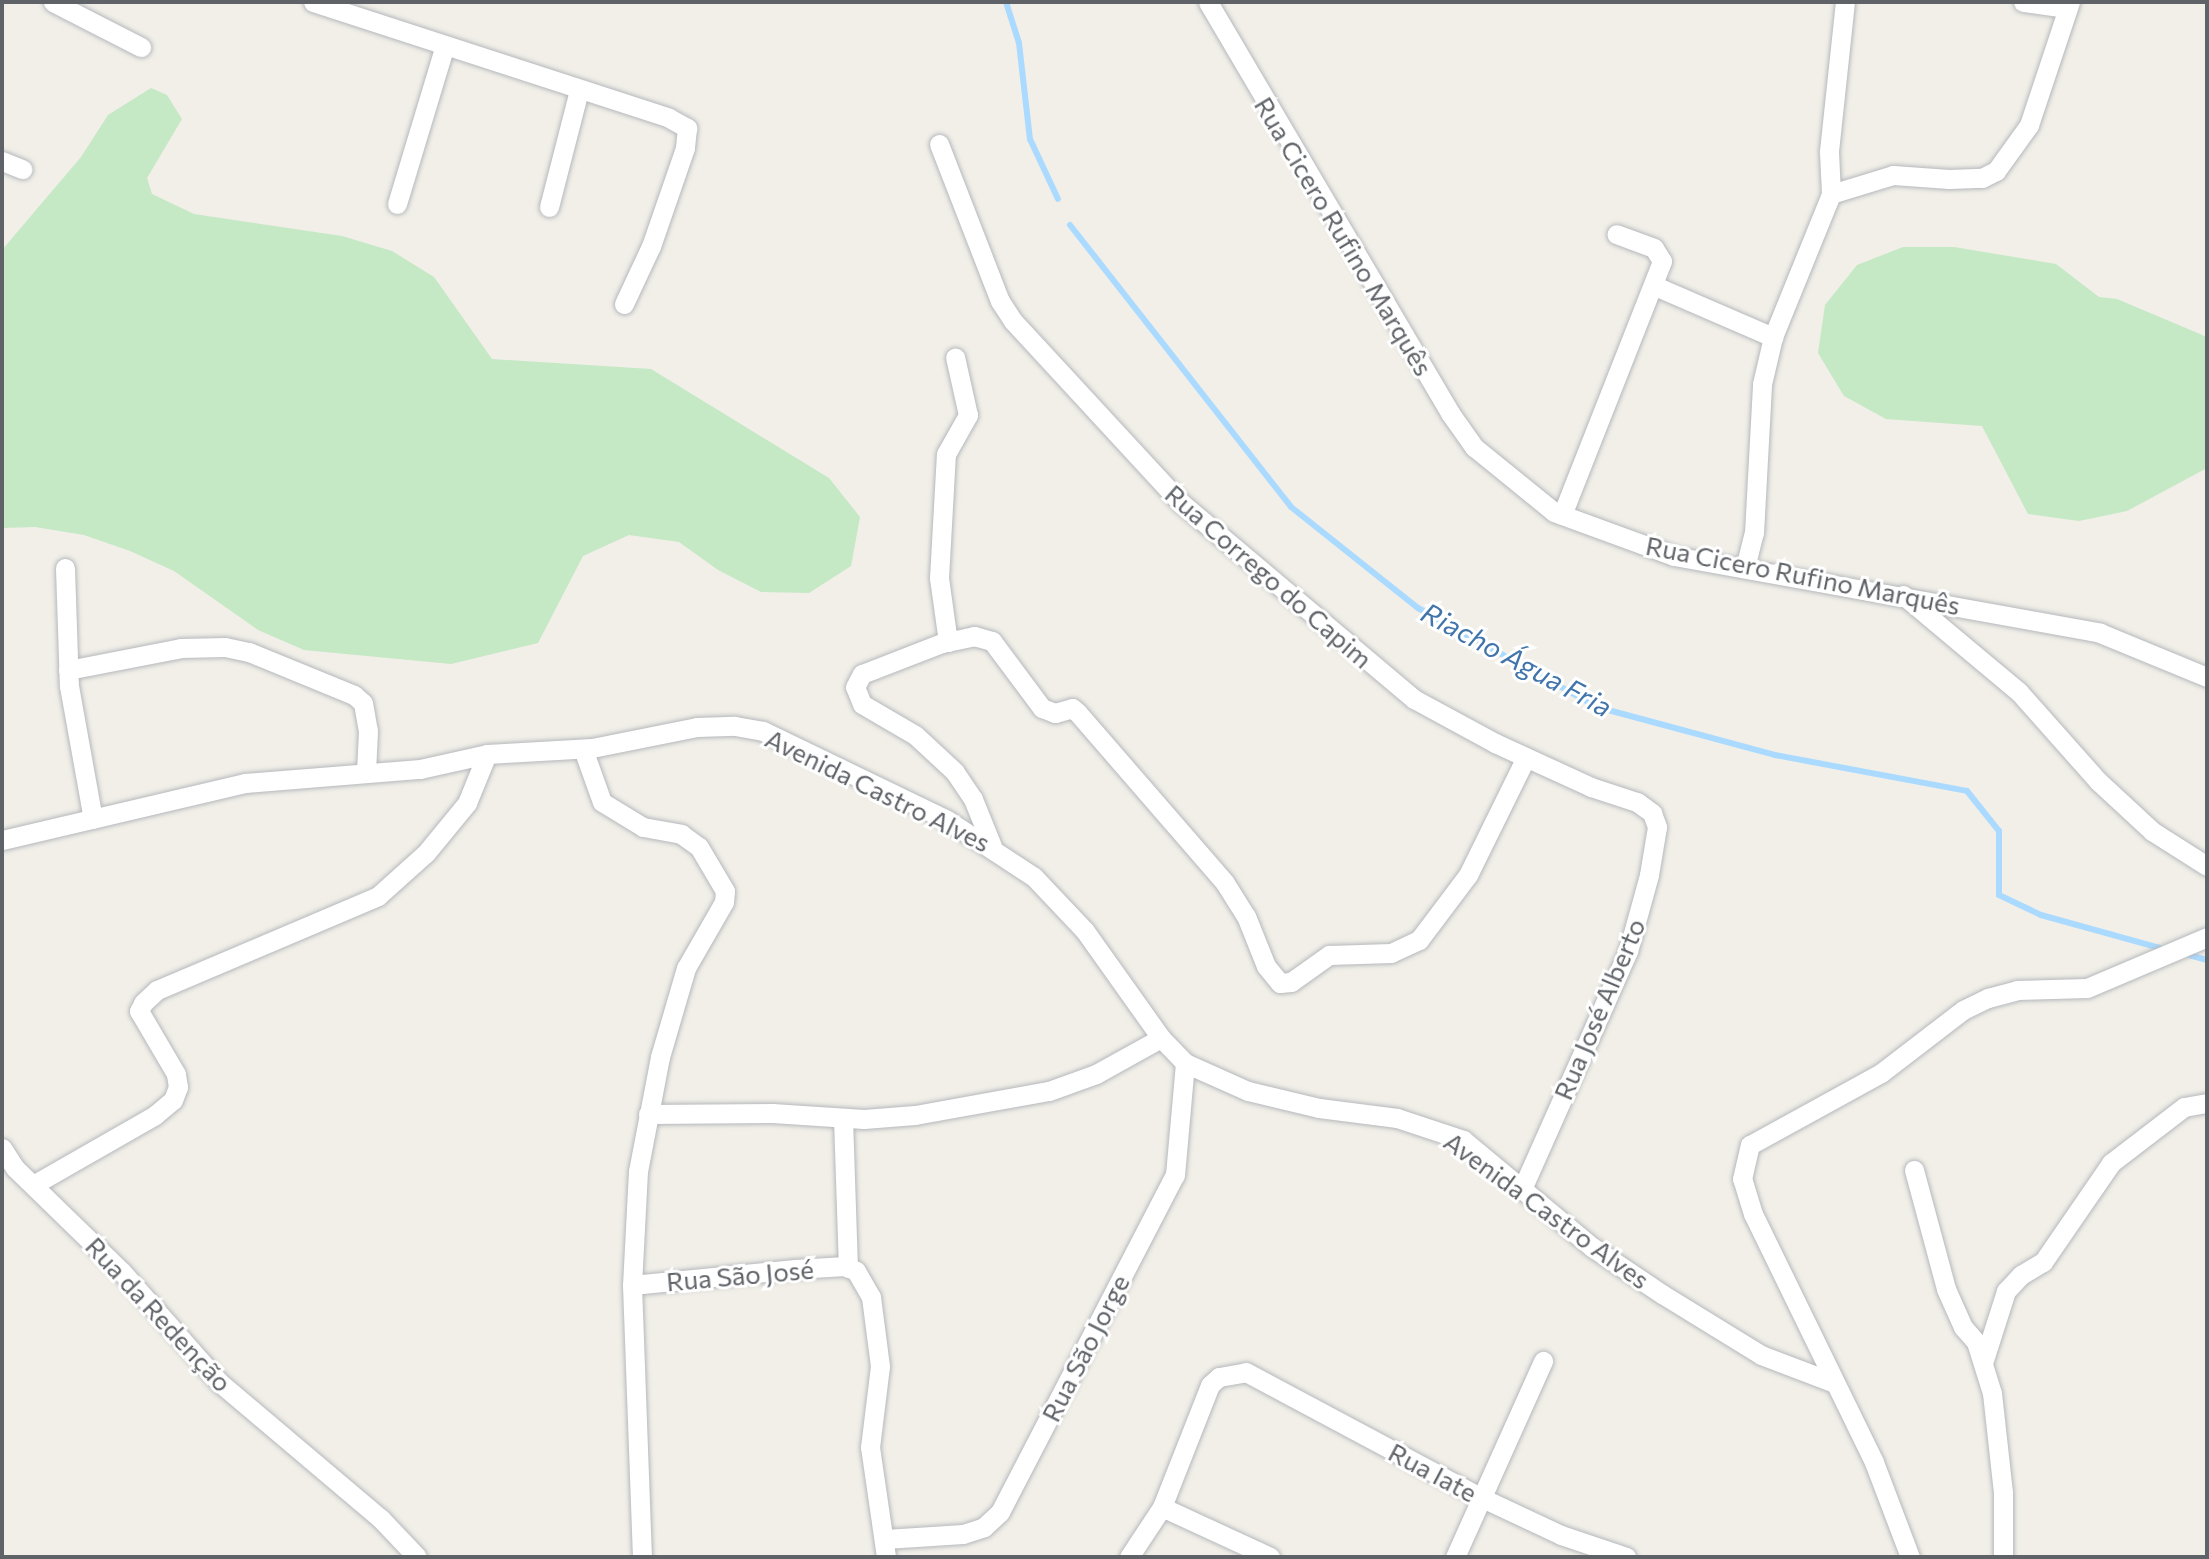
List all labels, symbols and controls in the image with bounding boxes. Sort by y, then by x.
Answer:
street label: Rua Cicero Rufino Marquês [1248,91,1440,381]
street label: Rua Corrego do Capim [1159,478,1379,674]
street label: Rua Cicero Rufino Marquês [1643,529,1963,621]
water label: Riacho Água Fria [1416,595,1618,723]
street label: Avenida Castro Alves [761,722,995,858]
street label: Rua José Alberto [1547,914,1651,1104]
street label: Avenida Castro Alves [1438,1125,1656,1295]
street label: Rua da Redenção [79,1230,239,1398]
street label: Rua São José [665,1253,815,1297]
street label: Rua São Jorge [1035,1269,1135,1427]
street label: Rua Iate [1384,1436,1482,1508]

